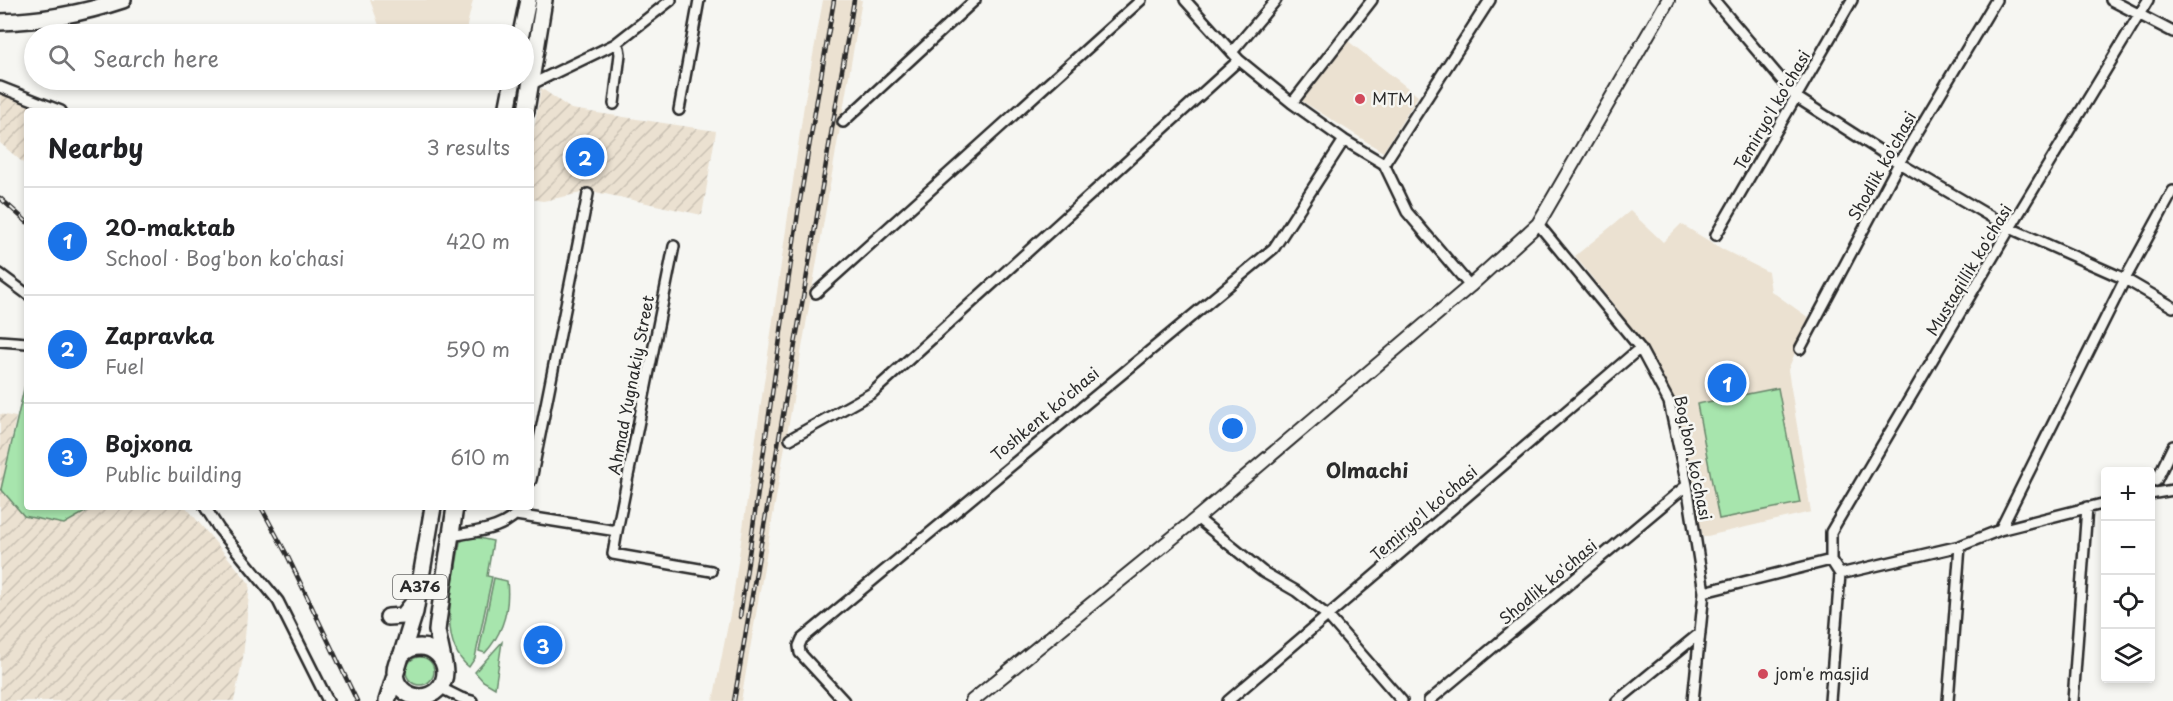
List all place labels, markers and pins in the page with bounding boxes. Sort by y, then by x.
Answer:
place label: MTM [1372,86,1413,110]
marker: MTM [1353,92,1367,106]
pin: 2 [566,134,604,180]
pin: 1 [1708,360,1746,406]
pin: 3 [524,622,562,668]
place label: jom'e masjid [1773,661,1869,685]
marker: jom'e masjid [1756,667,1770,681]

